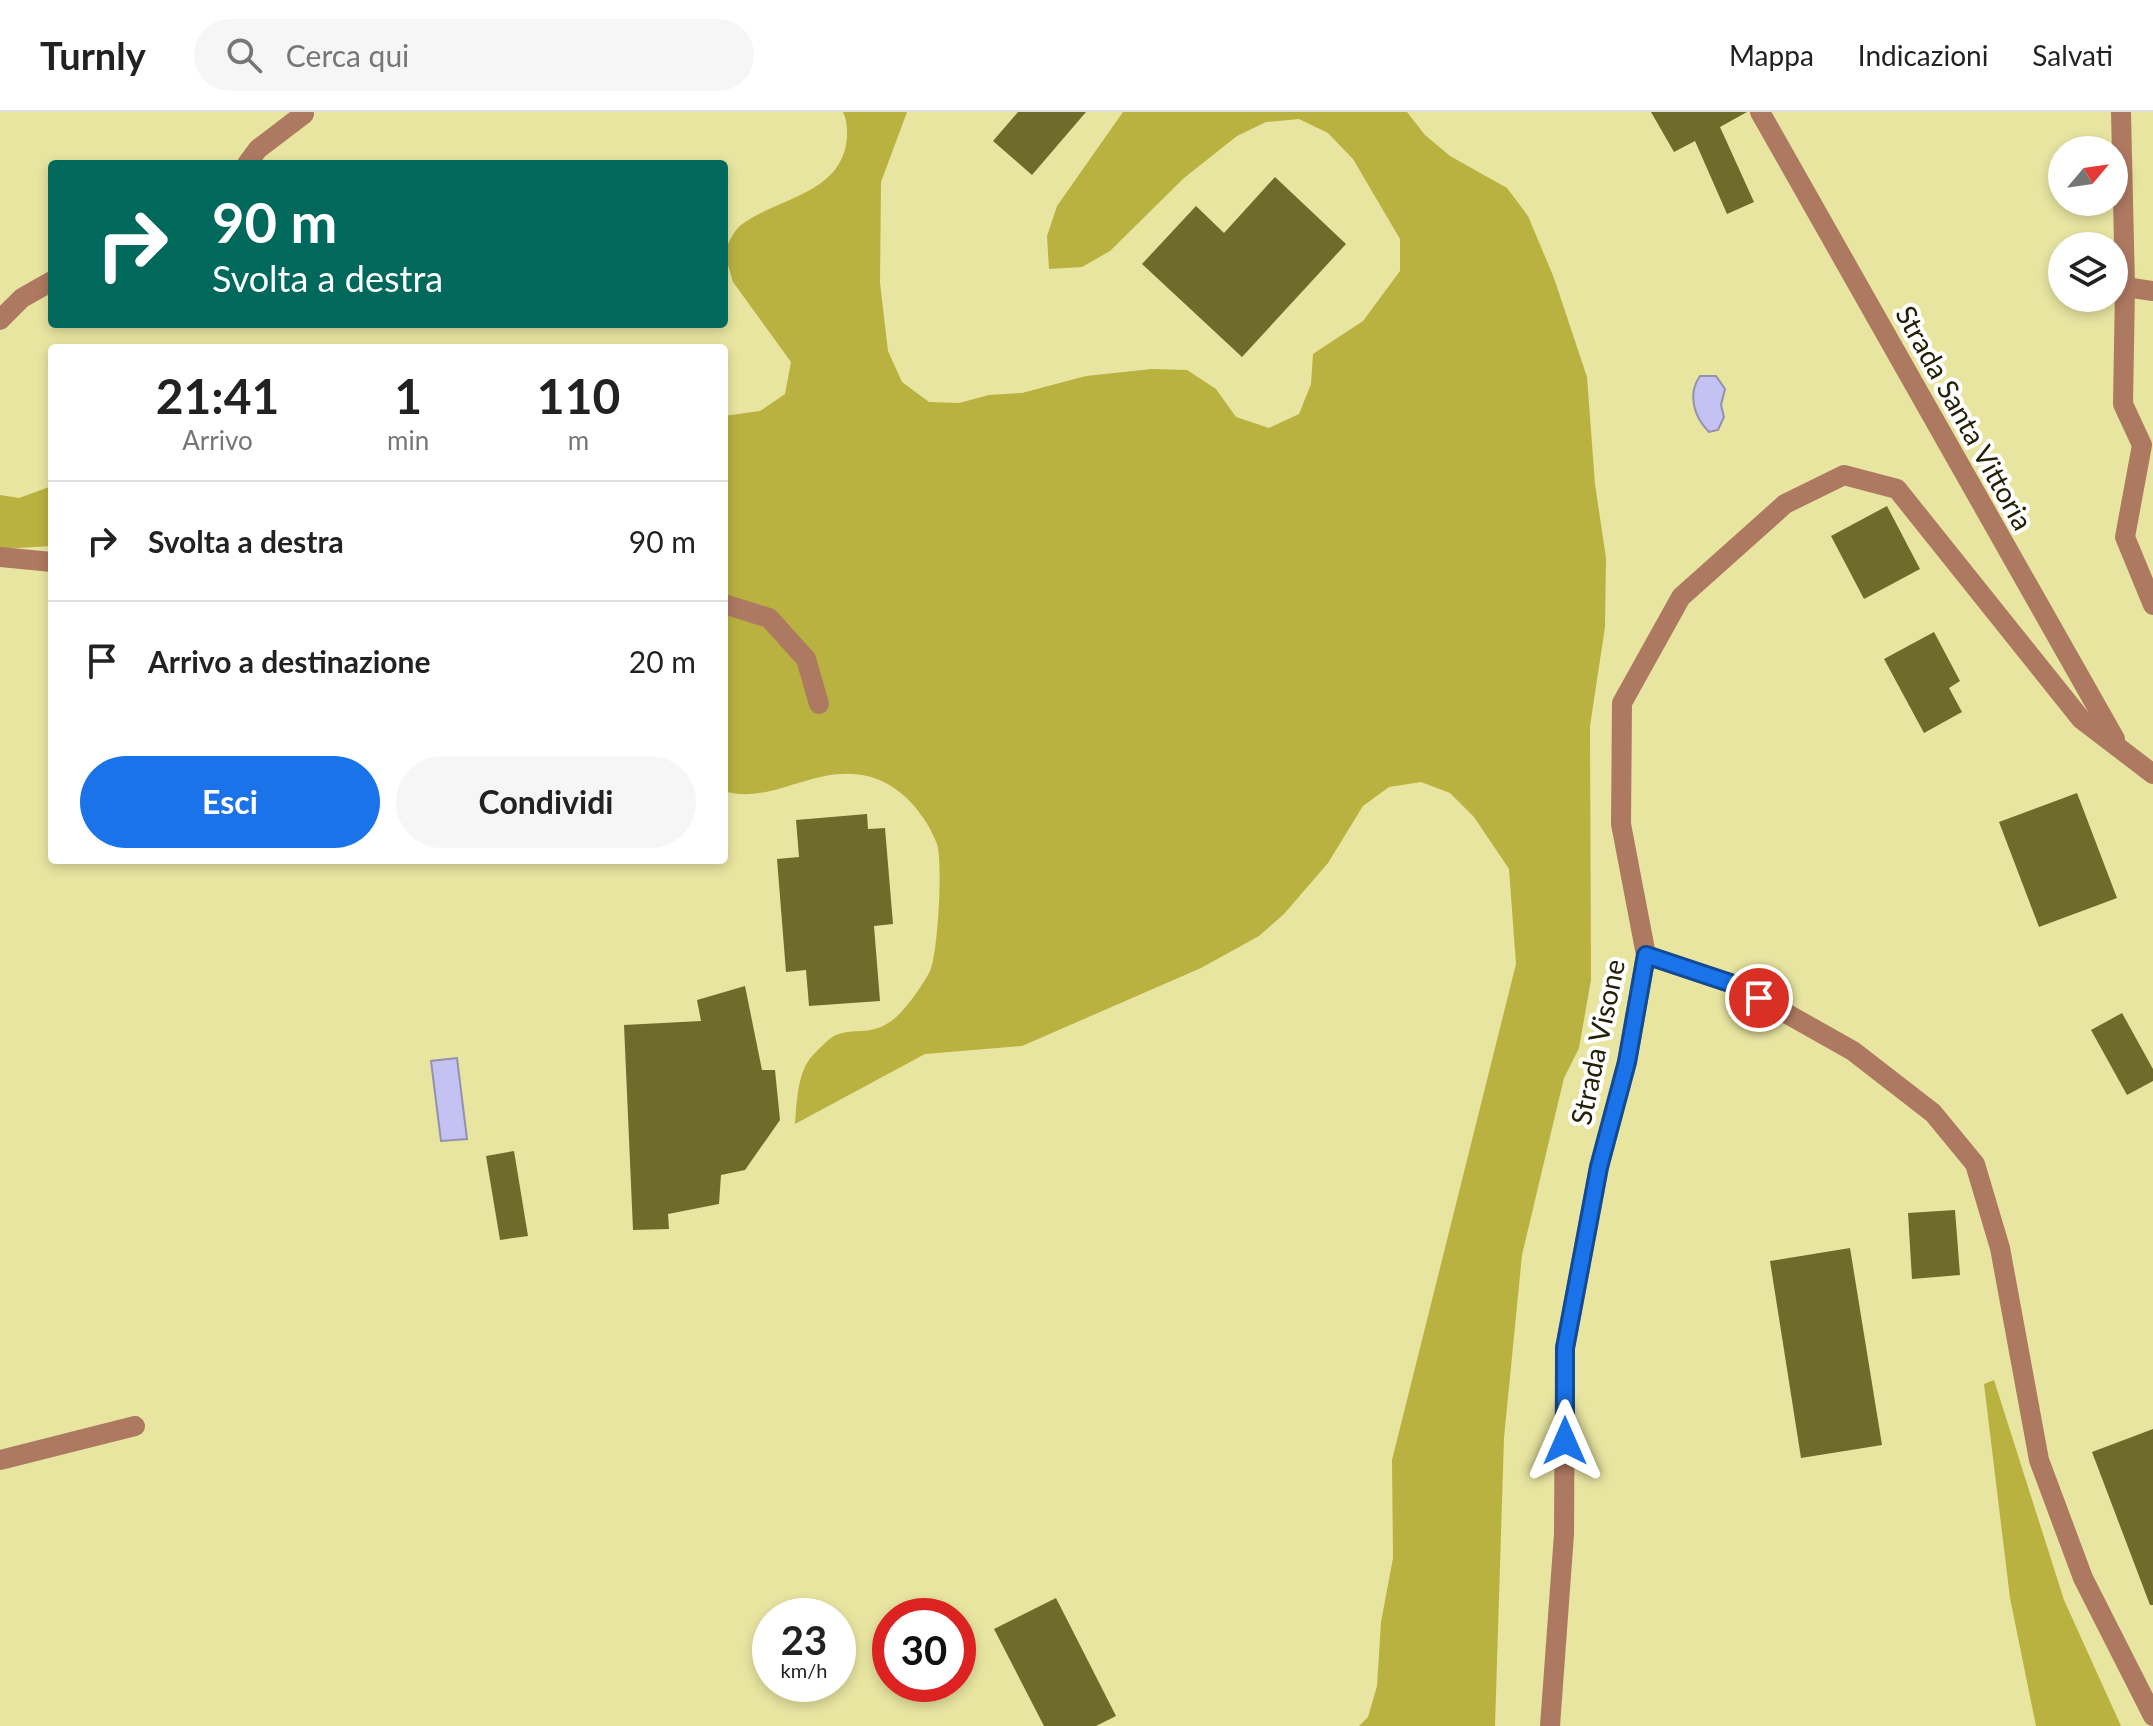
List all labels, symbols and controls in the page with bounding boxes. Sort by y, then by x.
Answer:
search box [194,19,754,91]
text: Turnly [40,32,146,78]
icon: search [222,33,266,77]
text: Cerca qui [286,37,409,73]
text: Mappa [1729,38,1814,72]
text: Indicazioni [1858,38,1988,72]
text: Salvati [2032,38,2113,72]
north arrow [2048,136,2128,216]
map controls [2048,136,2128,312]
text: 90 m [212,188,337,255]
icon: right [80,192,184,296]
button: layers [2048,232,2128,312]
text: Svolta a destra [212,256,443,300]
street label: Strada Santa Vittoria [1889,299,2041,536]
text: 21:41 [156,367,279,424]
text: 1 [394,367,422,424]
text: 110 [537,367,620,424]
text: Arrivo [182,424,253,456]
text: min [387,424,429,456]
text: m [568,424,589,456]
icon: right [80,519,124,563]
text: Svolta a destra [148,523,344,559]
text: 90 m [629,523,696,559]
icon: arrive [80,639,124,683]
text: Arrivo a destinazione [148,643,430,679]
text: 20 m [629,643,696,679]
button: Esci [80,756,380,848]
button: Condividi [396,756,696,848]
street label: Strada Visone [1563,956,1631,1128]
pin [1725,964,1793,1032]
icon: arrive [1737,976,1781,1020]
position arrow [1523,1399,1607,1483]
speed limit sign: 30 [872,1598,976,1702]
text: 23 [781,1616,827,1664]
text: km/h [781,1658,827,1682]

